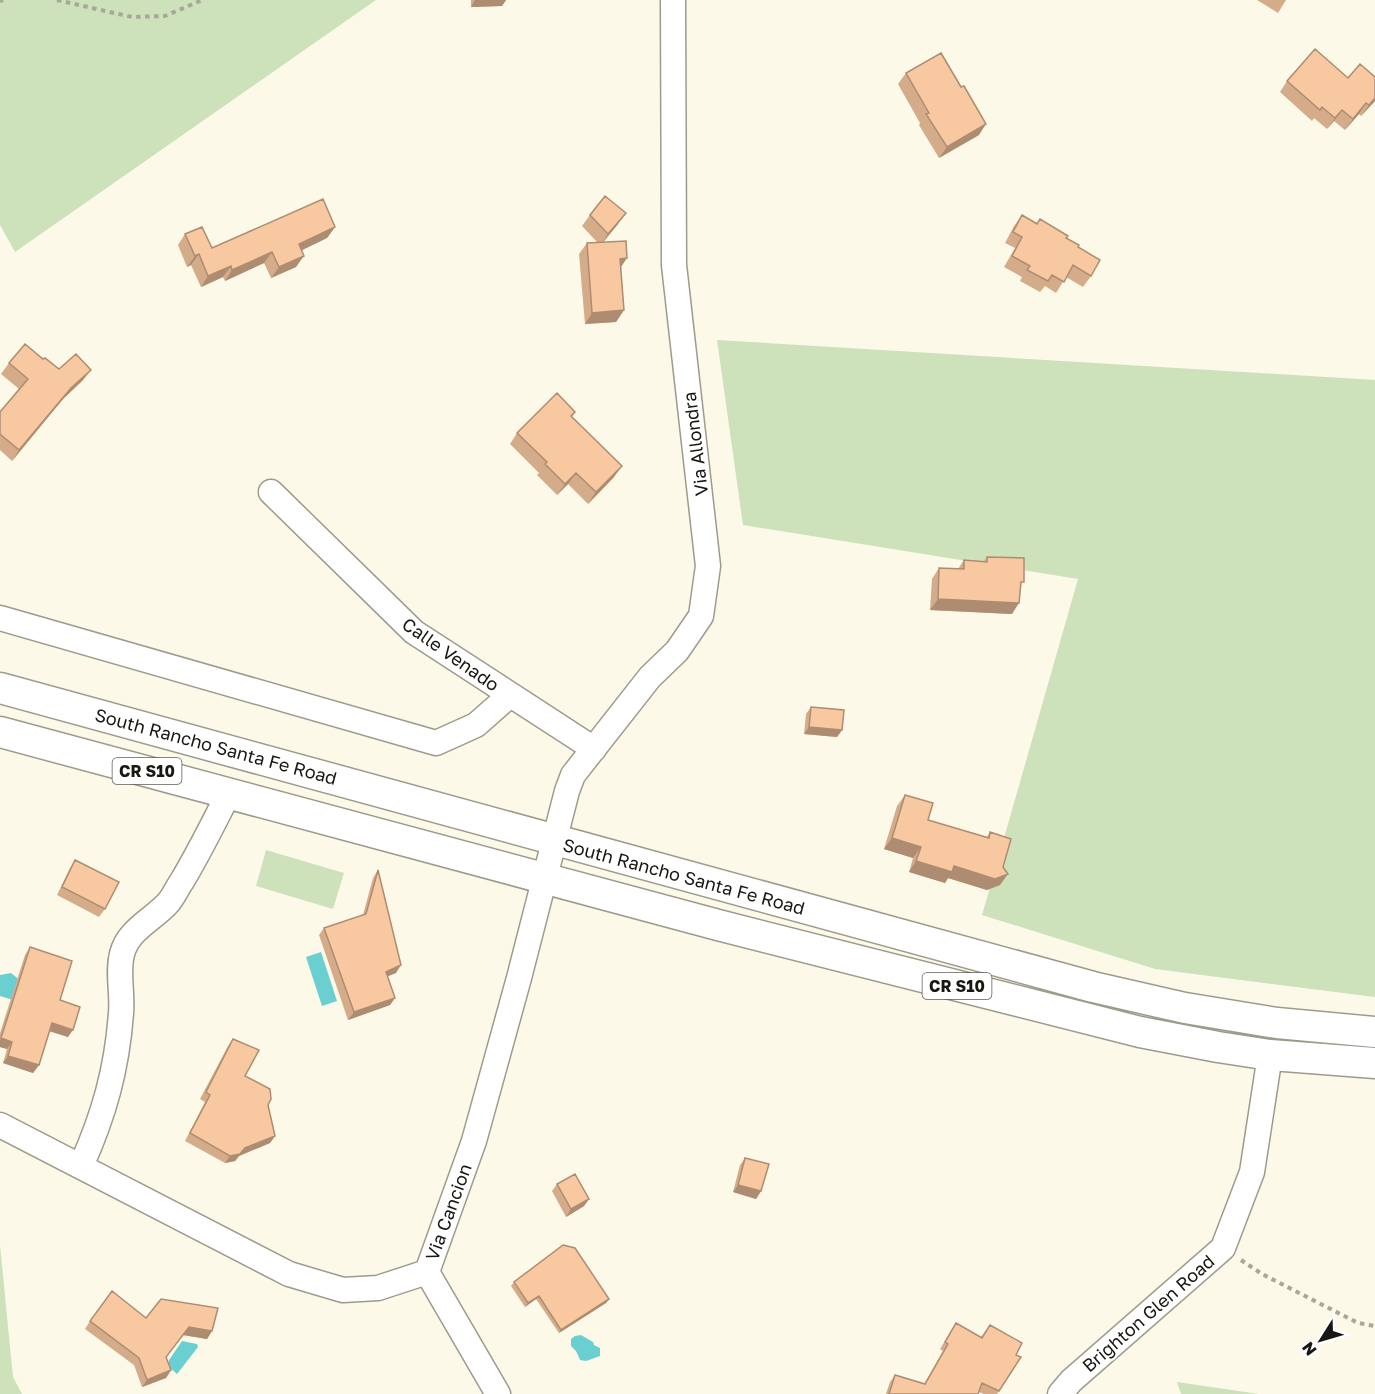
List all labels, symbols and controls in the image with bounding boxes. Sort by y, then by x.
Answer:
street label: Via Allondra [678,391,712,497]
street label: Calle Venado [398,613,504,695]
street label: South Rancho Santa Fe Road [93,703,339,789]
road number: CR S10 [112,758,182,784]
street label: South Rancho Santa Fe Road [561,833,807,919]
road number: CR S10 [922,973,992,999]
street label: Via Cancion [420,1161,476,1263]
street label: Brighton Glen Road [1077,1250,1219,1376]
north arrow [1291,1310,1351,1370]
text: N [1297,1338,1321,1360]

